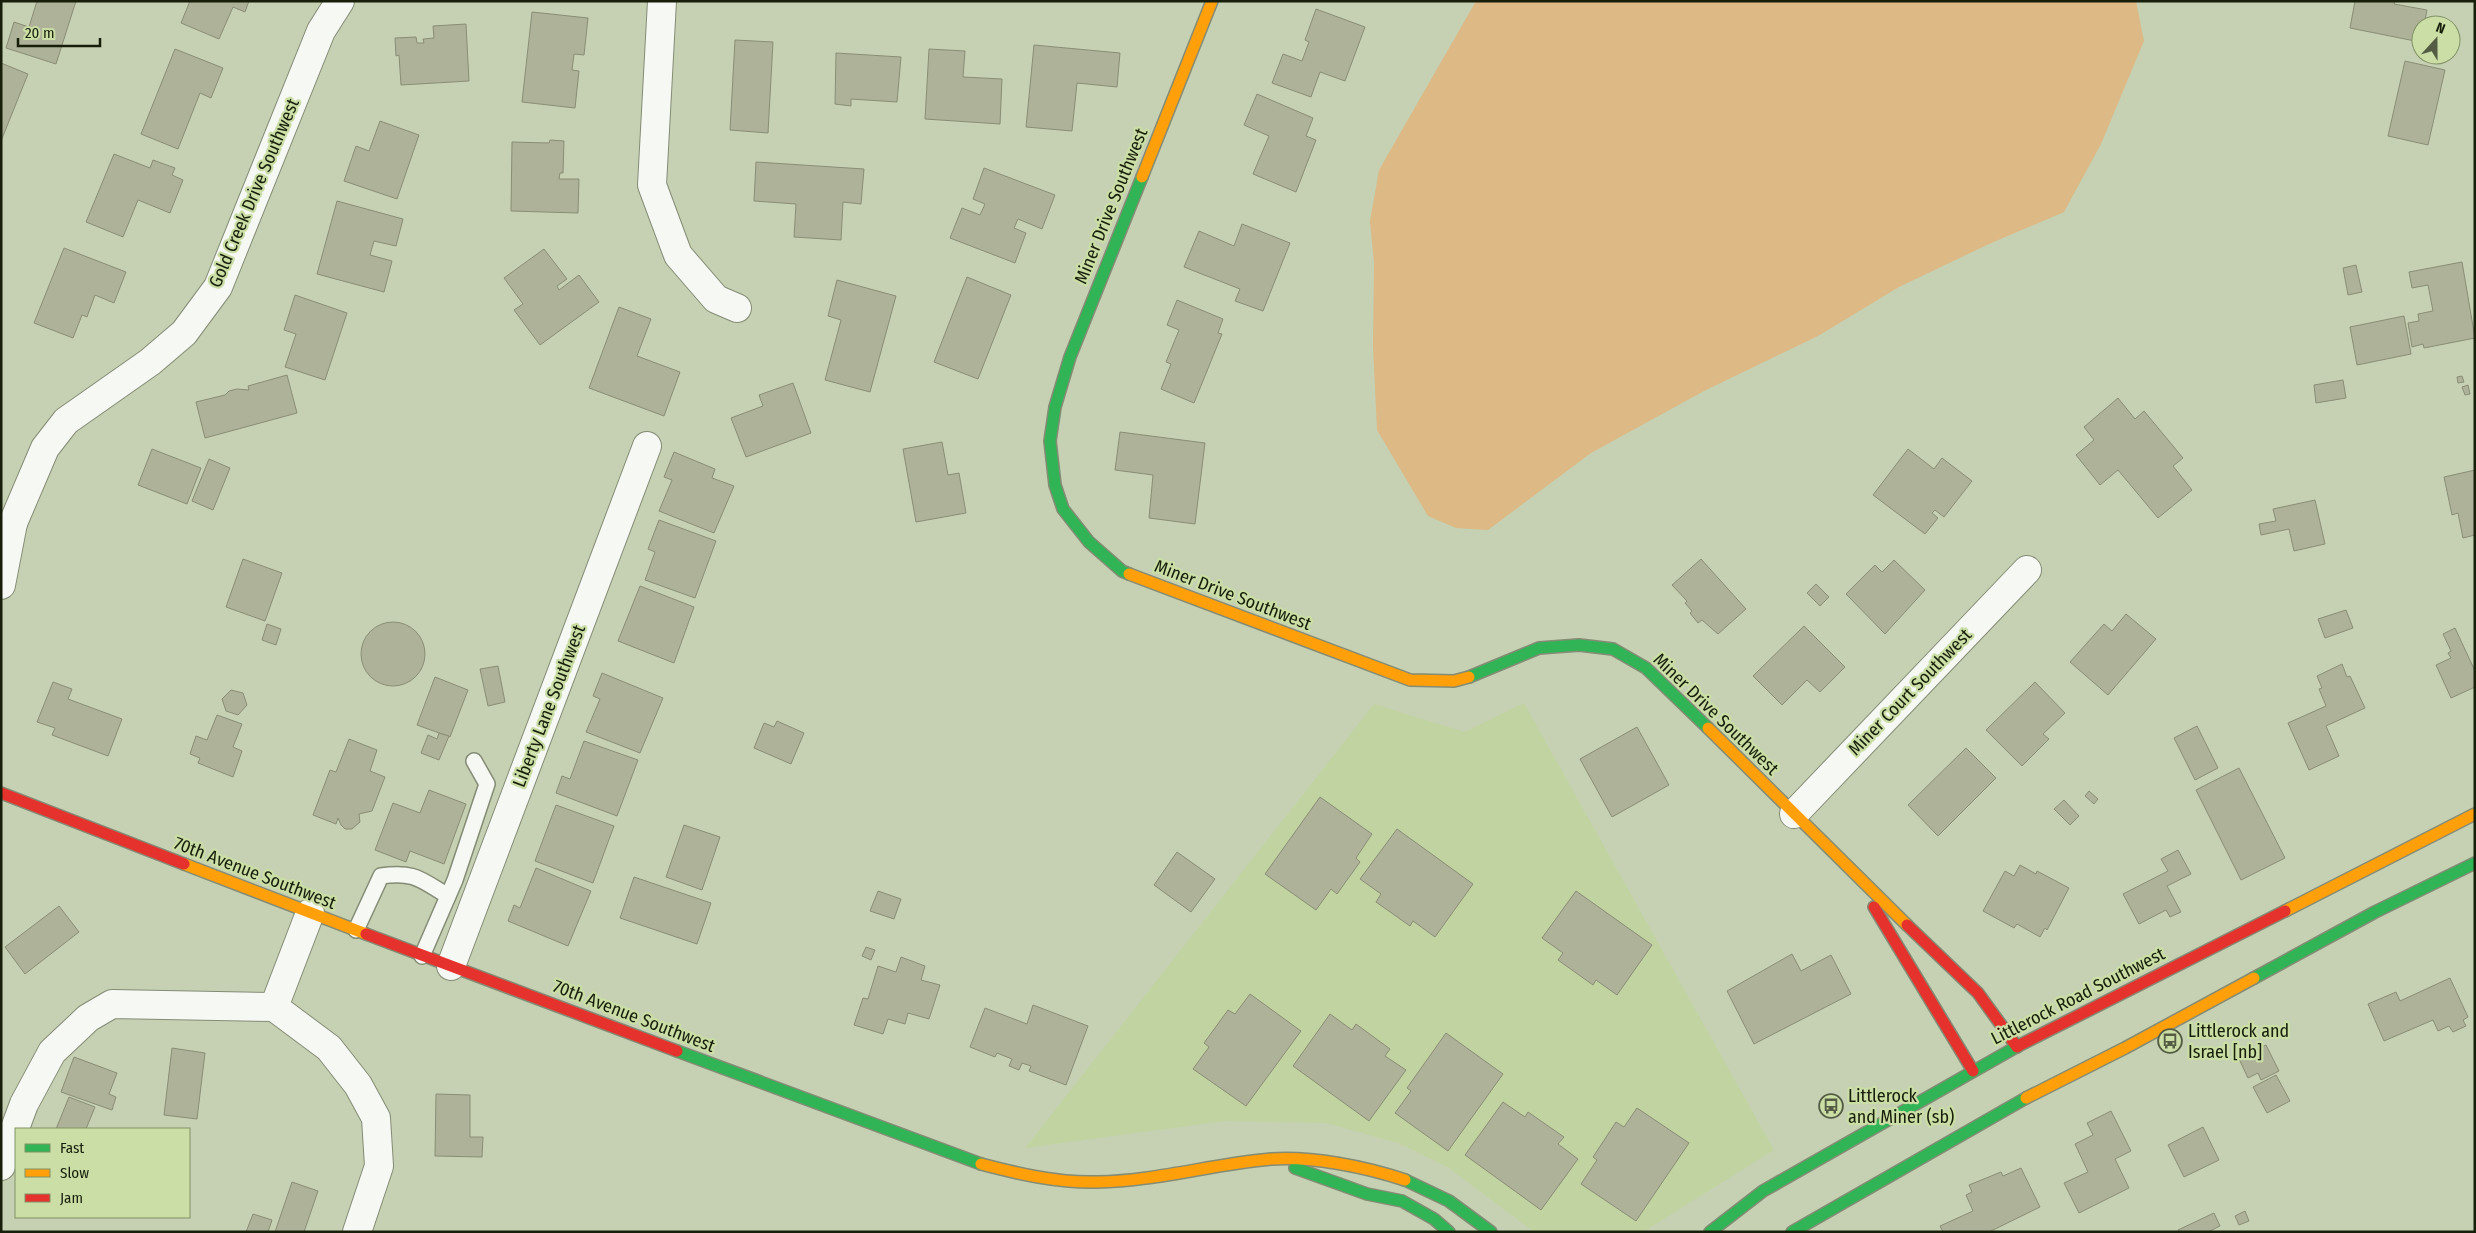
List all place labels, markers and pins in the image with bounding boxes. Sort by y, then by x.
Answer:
place label: Littlerock and Israel [nb] [2188,1020,2289,1063]
bus stop icon: Littlerock and Israel [nb] [2157,1028,2183,1054]
place label: Littlerock and Miner (sb) [1848,1085,1954,1128]
bus stop icon: Littlerock and Miner (sb) [1818,1093,1844,1119]

